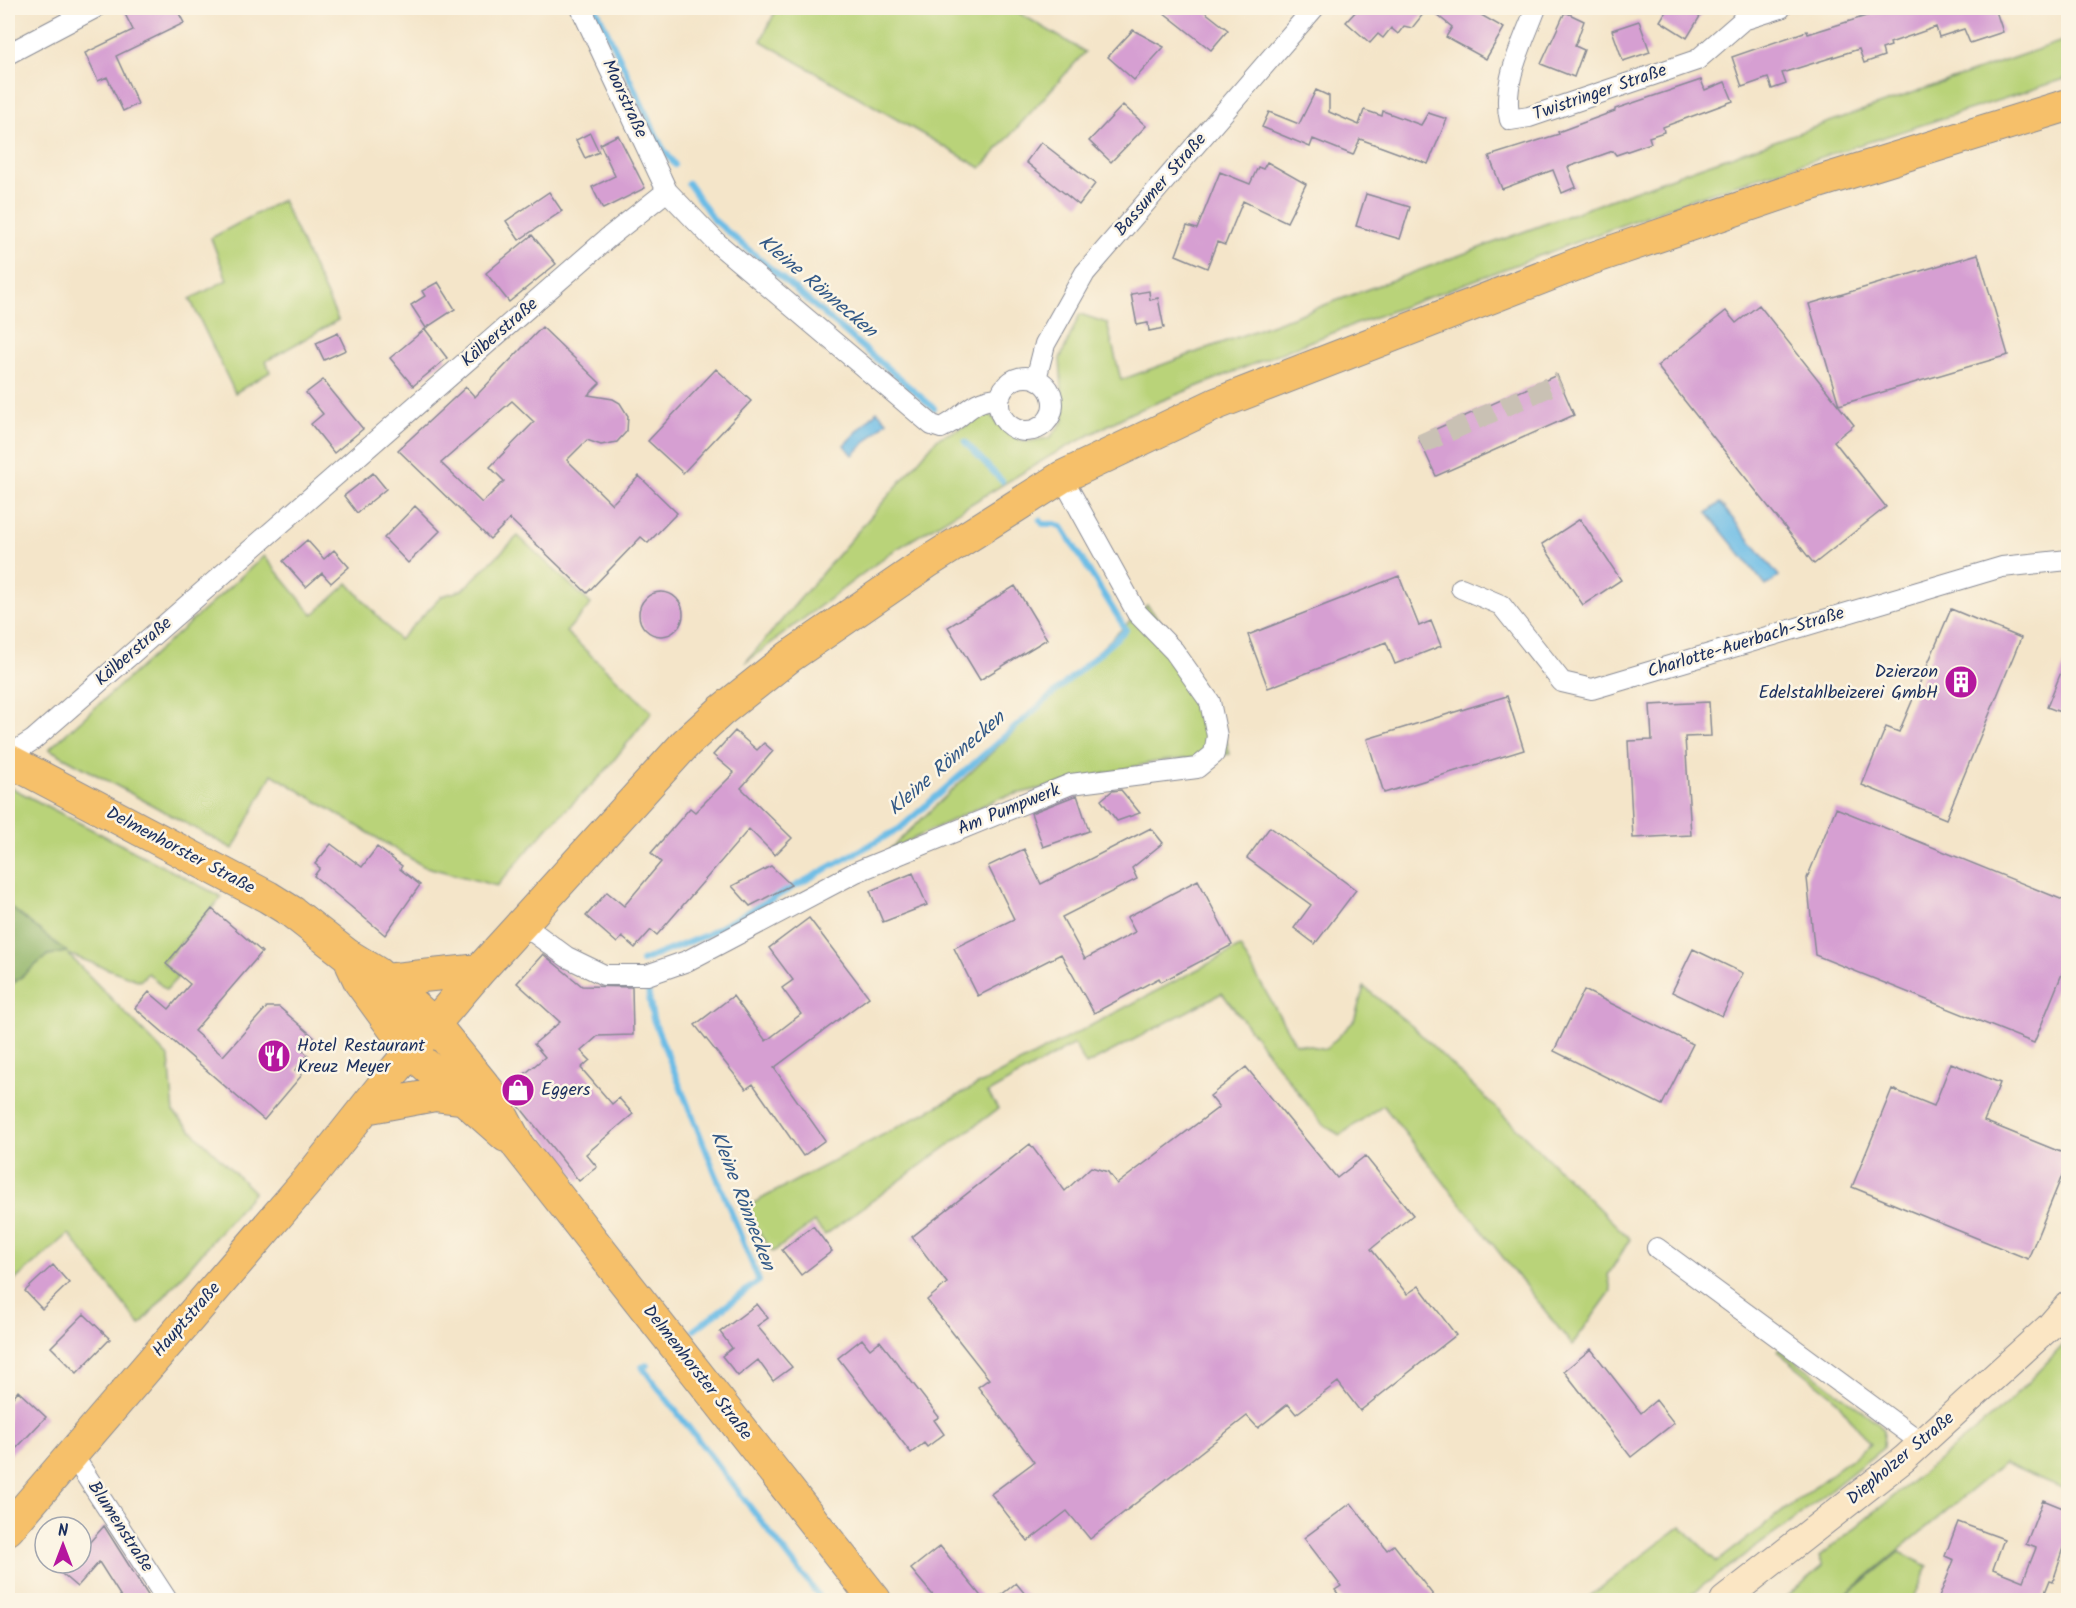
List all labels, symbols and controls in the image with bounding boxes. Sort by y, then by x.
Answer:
street label: Moorstraße [593,55,655,143]
street label: Twistringer Straße [1529,57,1671,129]
street label: Bassumer Straße [1108,127,1214,243]
water label: Kleine Rönnecken [750,227,885,347]
street label: Kälberstraße [455,291,545,375]
street label: Charlotte-Auerbach-Straße [1644,599,1848,687]
street label: Kälberstraße [89,610,179,694]
place label: Dzierzon Edelstahlbeizerei GmbH [1759,658,1938,708]
building icon: Dzierzon Edelstahlbeizerei GmbH [1943,664,1979,700]
water label: Kleine Rönnecken [881,703,1014,824]
street label: Am Pumpwerk [953,776,1065,844]
street label: Delmenhorster Straße [100,799,260,903]
place label: Hotel Restaurant Kreuz Meyer [297,1032,426,1082]
restaurant icon: Hotel Restaurant Kreuz Meyer [256,1038,292,1074]
shop icon: Eggers [500,1072,536,1108]
place label: Eggers [541,1076,591,1105]
water label: Kleine Rönnecken [701,1127,784,1277]
street label: Hauptstraße [146,1276,228,1364]
street label: Delmenhorster Straße [635,1299,759,1447]
street label: Diepholzer Straße [1841,1405,1961,1513]
street label: Blumenstraße [79,1475,161,1579]
north arrow [33,1515,93,1575]
text: N [58,1519,68,1544]

